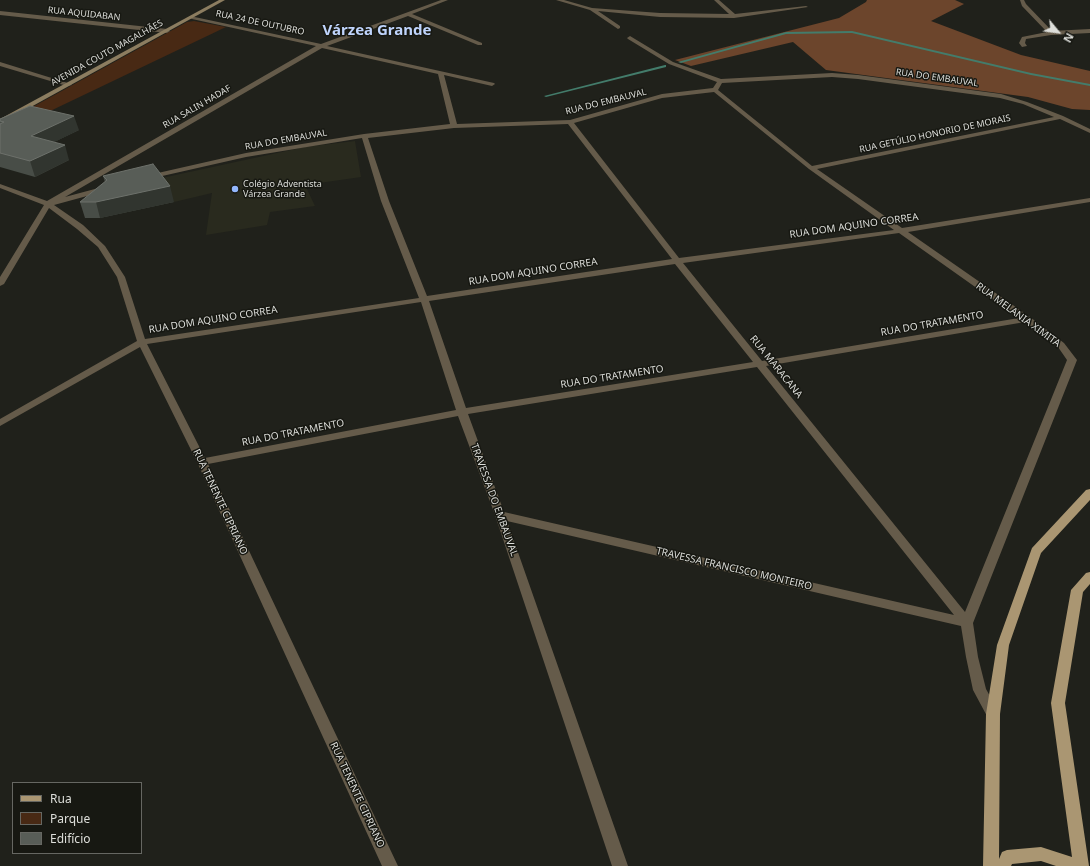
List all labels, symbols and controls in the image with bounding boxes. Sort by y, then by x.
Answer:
street label: RUA AQUIDABAN [47,5,121,23]
street label: RUA 24 DE OUTUBRO [215,8,305,38]
north arrow [1038,12,1078,52]
street label: AVENIDA COUTO MAGALHÃES [49,18,165,88]
district label: Várzea Grande [323,22,431,40]
text: N [1060,31,1078,46]
street label: RUA DO EMBAUVAL [895,67,979,89]
street label: RUA SALIN HADAF [161,83,233,131]
street label: RUA DO EMBAUVAL [564,87,648,117]
street label: RUA GETÚLIO HONORIO DE MORAIS [858,113,1012,155]
street label: RUA DO EMBAUVAL [244,127,328,153]
place label: Colégio Adventista Várzea Grande [243,179,322,200]
marker: Colégio Adventista Várzea Grande [230,184,240,194]
street label: RUA DOM AQUINO CORREA [789,211,919,241]
street label: RUA DOM AQUINO CORREA [468,256,598,288]
street label: RUA MELANIA XIMITA [973,280,1063,350]
street label: RUA DOM AQUINO CORREA [148,304,278,336]
street label: RUA DO TRATAMENTO [880,309,984,339]
street label: RUA MARACANA [747,333,805,401]
street label: RUA DO TRATAMENTO [560,363,664,391]
street label: RUA DO TRATAMENTO [241,417,345,449]
street label: TRAVESSA DO EMBAUVAL [468,442,520,558]
street label: RUA TENENTE CIPRIANO [190,447,250,557]
street label: TRAVESSA FRANCISCO MONTEIRO [655,545,813,593]
street label: RUA TENENTE CIPRIANO [327,740,387,850]
legend [12,782,142,854]
text: Rua [50,790,72,807]
text: Parque [50,810,90,827]
text: Edifício [50,830,91,847]

